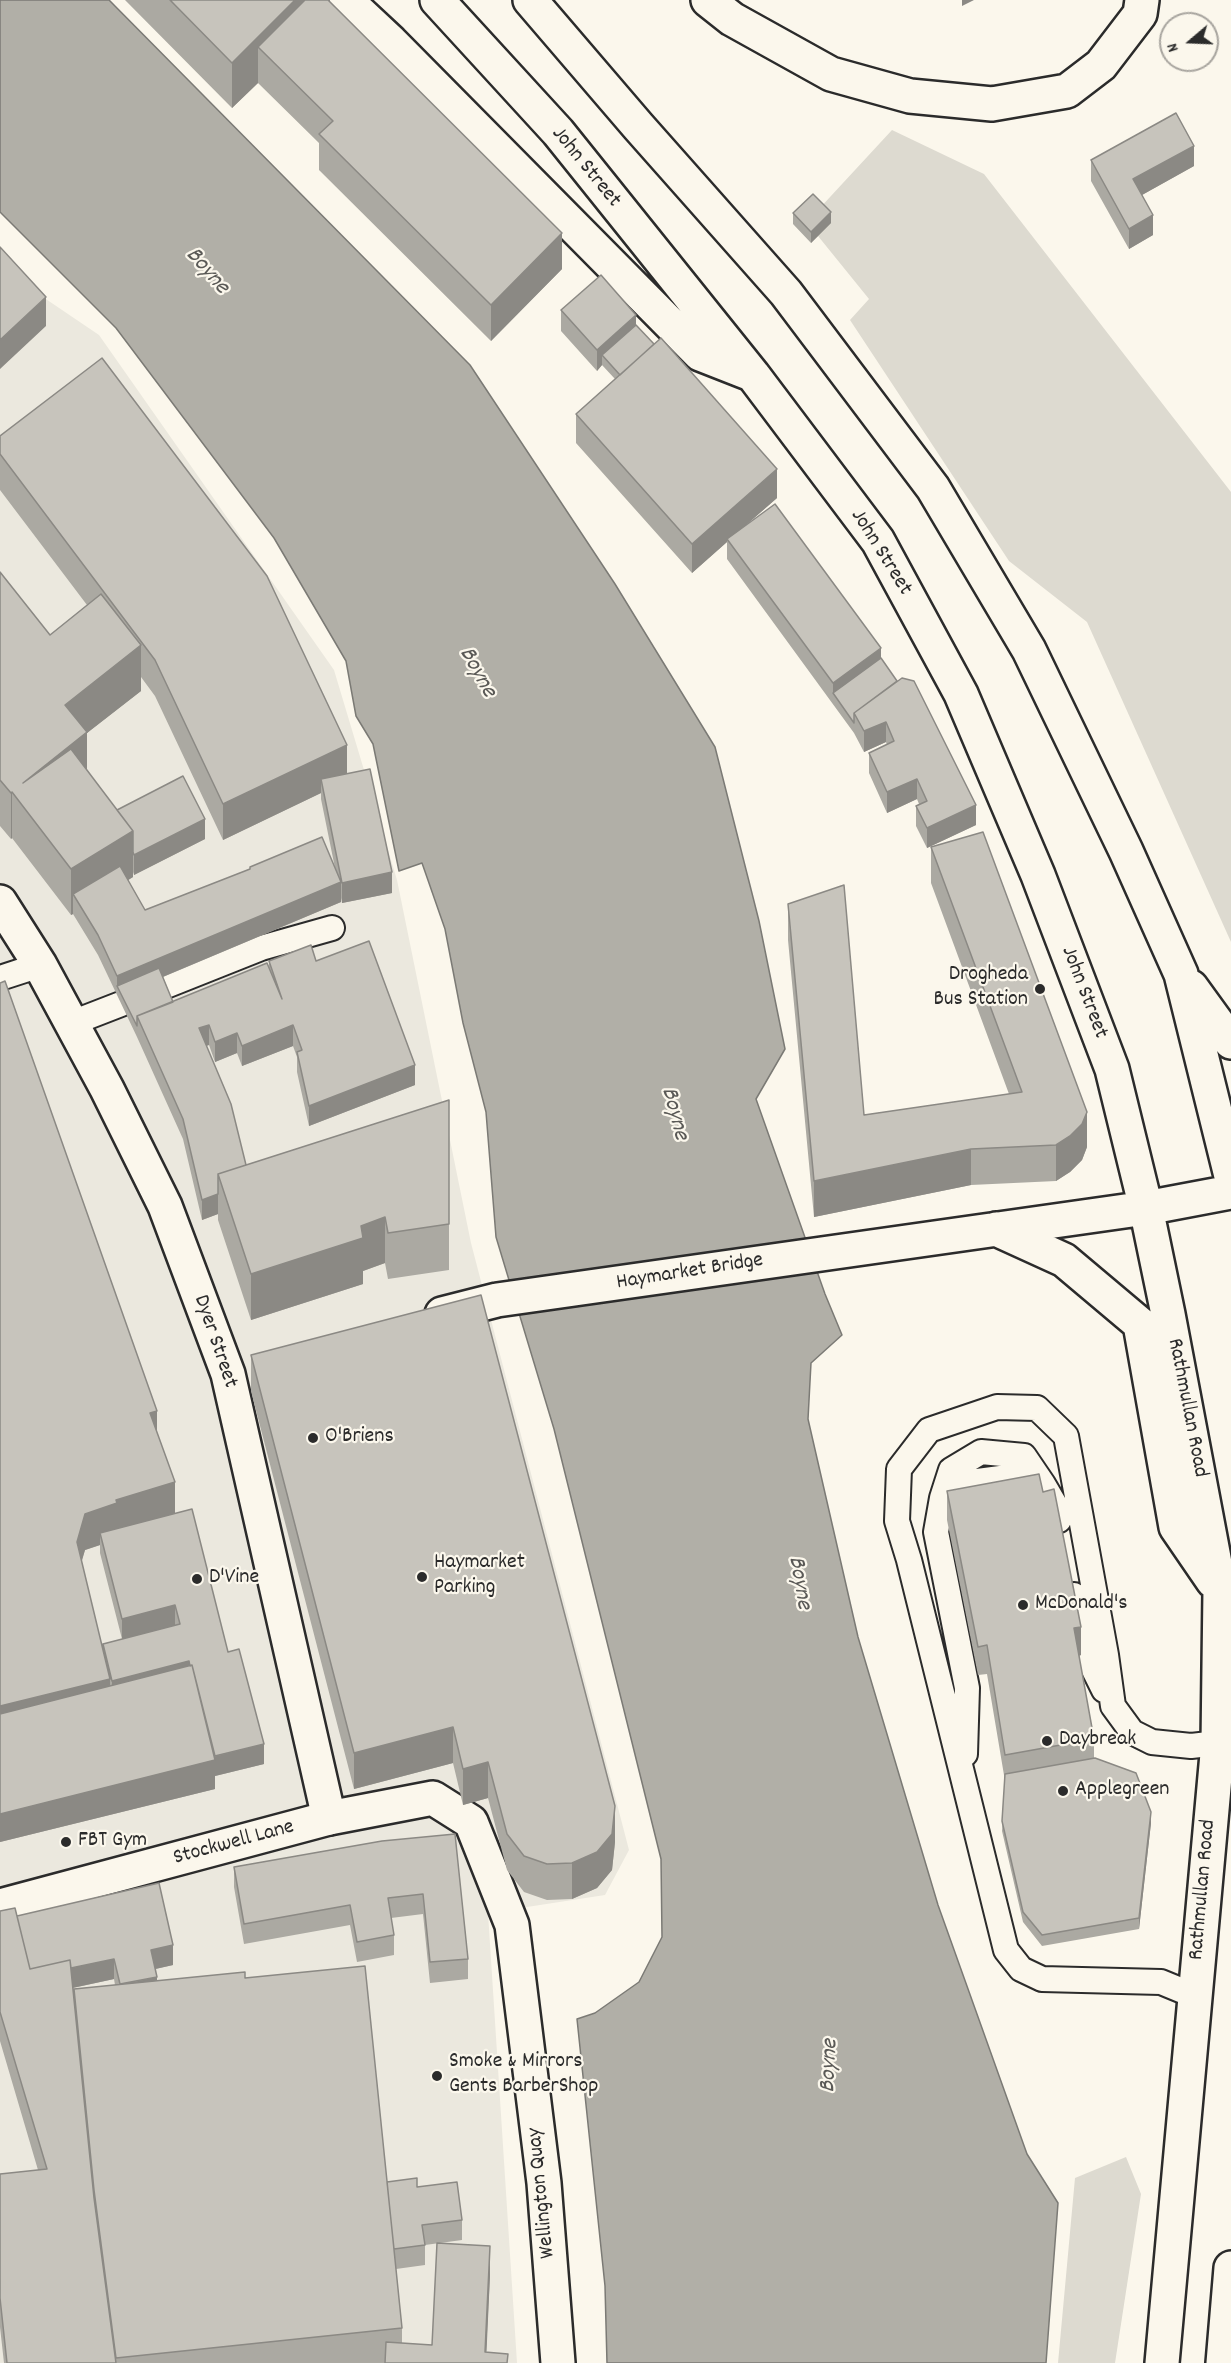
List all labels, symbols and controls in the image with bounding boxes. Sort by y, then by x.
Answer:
north arrow [1159,12,1219,72]
text: N [1161,40,1186,55]
street label: John Street [544,122,626,214]
water label: Boyne [178,242,234,302]
street label: John Street [843,505,917,601]
water label: Boyne [450,643,502,703]
street label: John Street [1053,943,1113,1043]
place label: Drogheda Bus Station [934,963,1028,1014]
marker: Drogheda Bus Station [1033,982,1047,996]
water label: Boyne [652,1084,694,1144]
street label: Haymarket Bridge [615,1248,765,1298]
street label: Dyer Street [186,1292,242,1392]
street label: Rathmullan Road [1160,1336,1212,1480]
place label: O'Briens [325,1425,394,1451]
marker: O'Briens [306,1431,320,1445]
place label: Haymarket Parking [434,1551,525,1603]
water label: Boyne [779,1554,817,1612]
place label: D'Vine [209,1566,259,1592]
marker: Haymarket Parking [415,1570,429,1584]
marker: D'Vine [190,1572,204,1586]
place label: McDonald's [1035,1592,1128,1618]
marker: McDonald's [1016,1598,1030,1612]
place label: Daybreak [1059,1728,1136,1754]
marker: Daybreak [1040,1734,1054,1748]
place label: Applegreen [1075,1778,1170,1804]
marker: Applegreen [1056,1784,1070,1798]
street label: Stockwell Lane [171,1815,297,1873]
street label: Rathmullan Road [1185,1819,1223,1961]
place label: FBT Gym [78,1829,147,1855]
marker: FBT Gym [59,1835,73,1849]
water label: Boyne [815,2039,847,2093]
place label: Smoke & Mirrors Gents BarberShop [449,2050,598,2102]
marker: Smoke & Mirrors Gents BarberShop [430,2069,444,2083]
street label: Wellington Quay [523,2126,563,2260]

